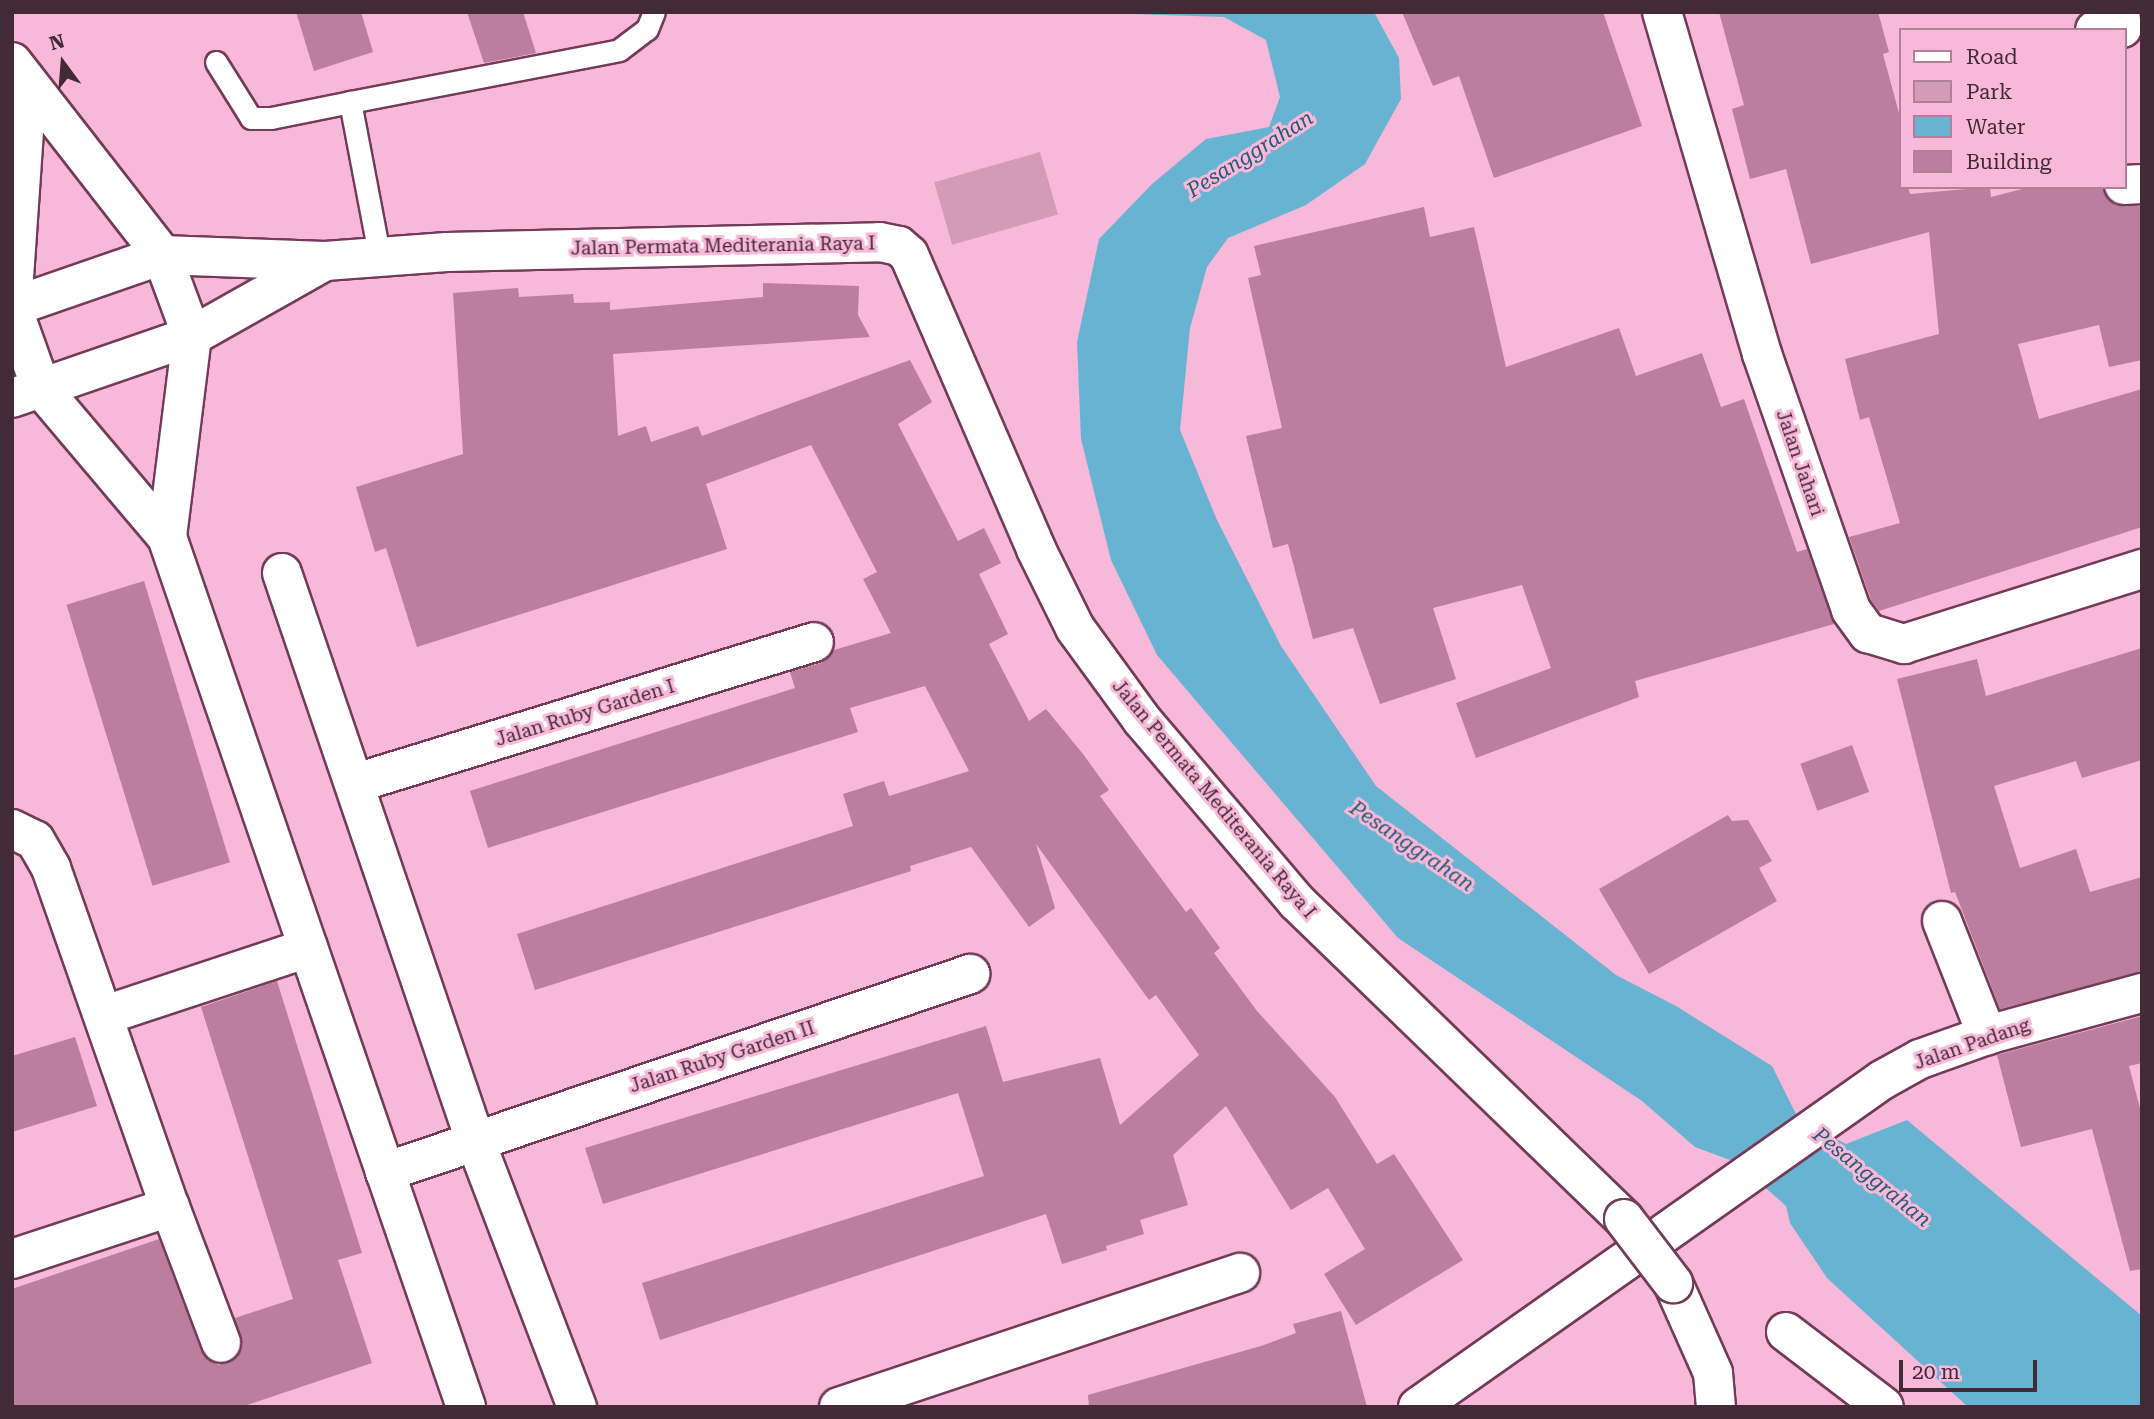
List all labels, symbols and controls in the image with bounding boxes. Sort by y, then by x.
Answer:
north arrow [28,28,98,98]
legend [1898,28,2126,189]
text: N [47,29,67,55]
text: Road [1966,45,2018,69]
text: Park [1966,80,2012,104]
water label: Pesanggrahan [1182,105,1318,203]
text: Water [1966,115,2025,139]
text: Building [1966,150,2052,174]
street label: Jalan Permata Mediterania Raya I [571,232,875,260]
street label: Jalan Jahari [1771,407,1829,519]
street label: Jalan Ruby Garden I [493,675,677,751]
street label: Jalan Permata Mediterania Raya I [1107,675,1321,923]
water label: Pesanggrahan [1345,795,1479,897]
street label: Jalan Padang [1911,1014,2033,1074]
street label: Jalan Ruby Garden II [627,1016,817,1098]
water label: Pesanggrahan [1808,1122,1936,1232]
scale bar [1902,1346,2040,1390]
text: 20 m [1912,1360,1960,1384]

